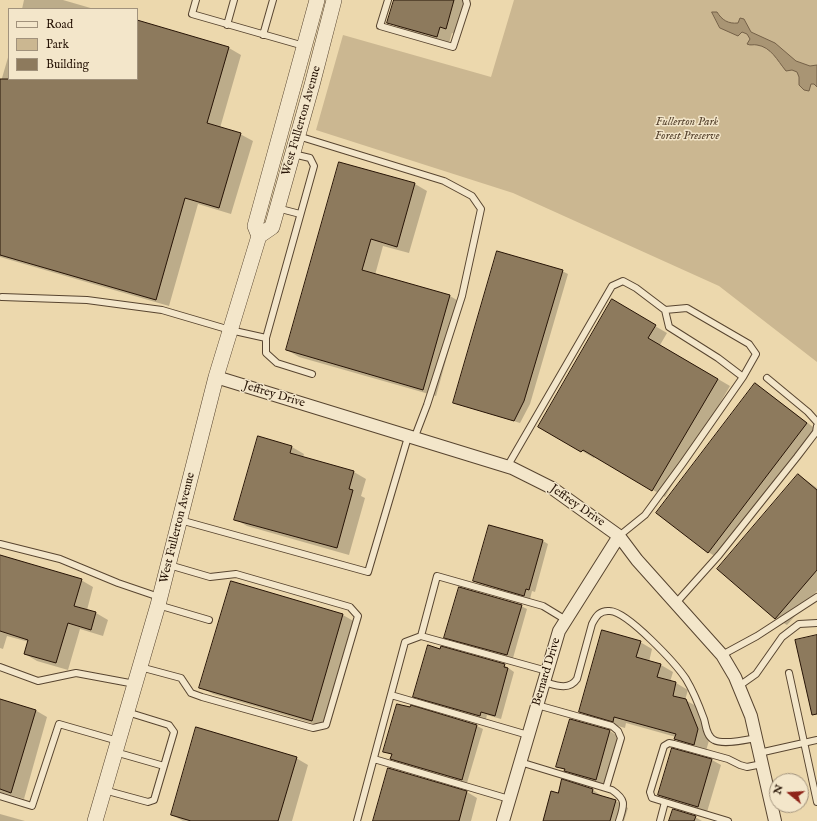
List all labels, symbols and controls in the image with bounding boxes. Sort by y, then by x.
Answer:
legend [8,8,138,80]
text: Road [46,17,73,32]
text: Park [46,37,69,52]
text: Building [46,57,89,72]
street label: West Fullerton Avenue [279,64,325,178]
park label: Fullerton Park Forest Preserve [655,116,719,144]
street label: Jeffrey Drive [241,379,307,411]
street label: West Fullerton Avenue [157,471,199,585]
street label: Jeffrey Drive [547,482,607,530]
street label: Bernard Drive [530,636,564,708]
north arrow [769,773,809,813]
text: N [770,783,787,796]

